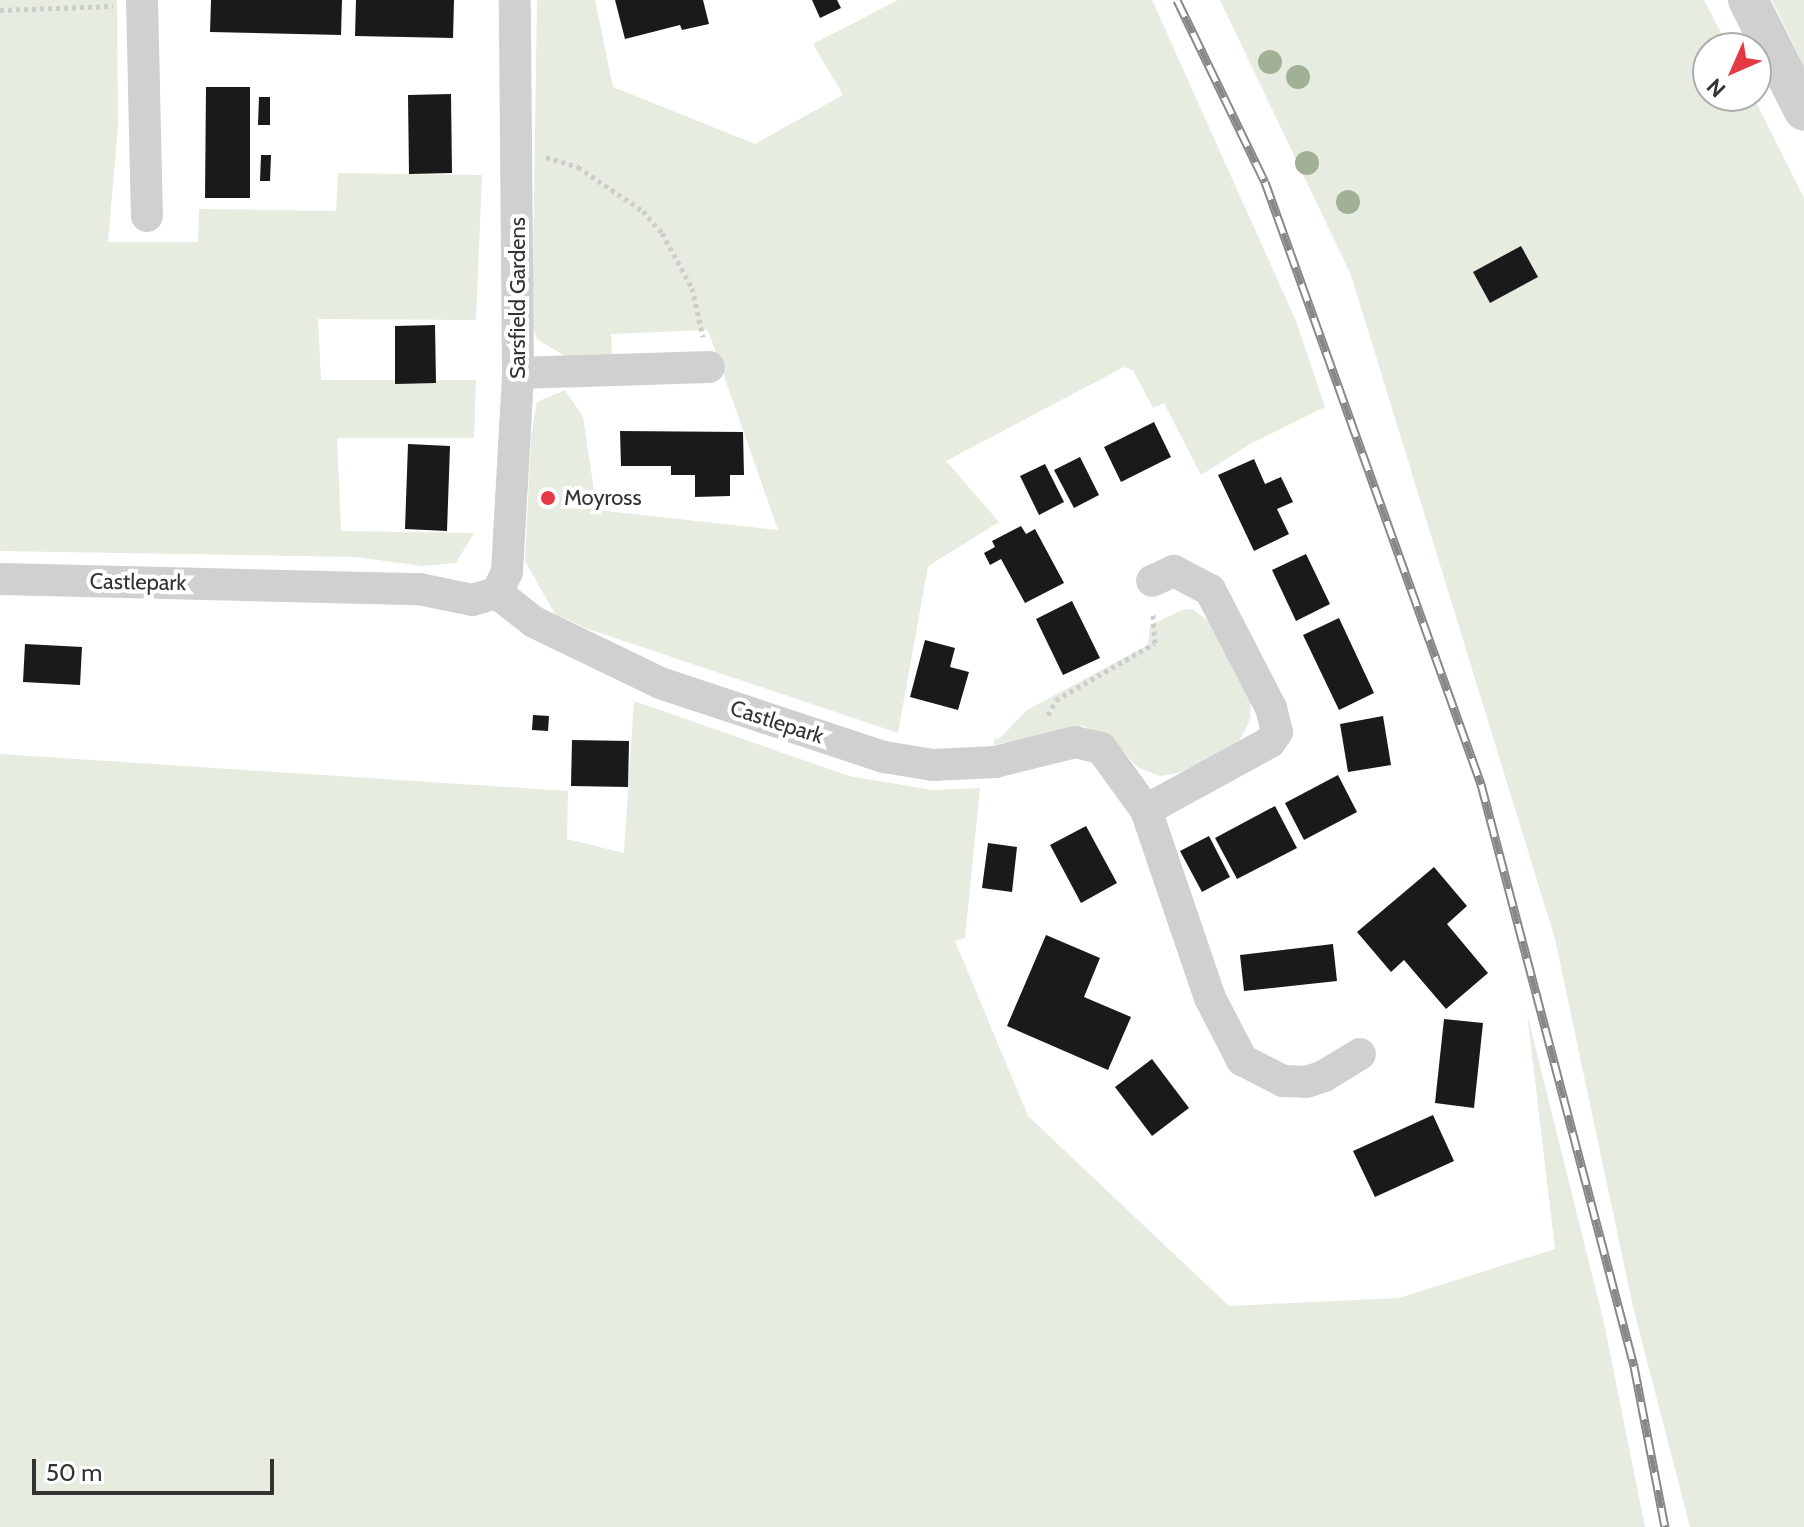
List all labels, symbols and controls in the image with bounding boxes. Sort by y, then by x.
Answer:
north arrow [1692,32,1772,112]
text: N [1701,73,1731,103]
street label: Sarsfield Gardens [505,217,531,379]
place label: Moyross [564,485,642,511]
marker: Moyross [539,489,557,507]
street label: Castlepark [89,568,187,596]
street label: Castlepark [727,695,827,749]
scale bar [36,1443,278,1493]
text: 50 m [46,1458,102,1487]

